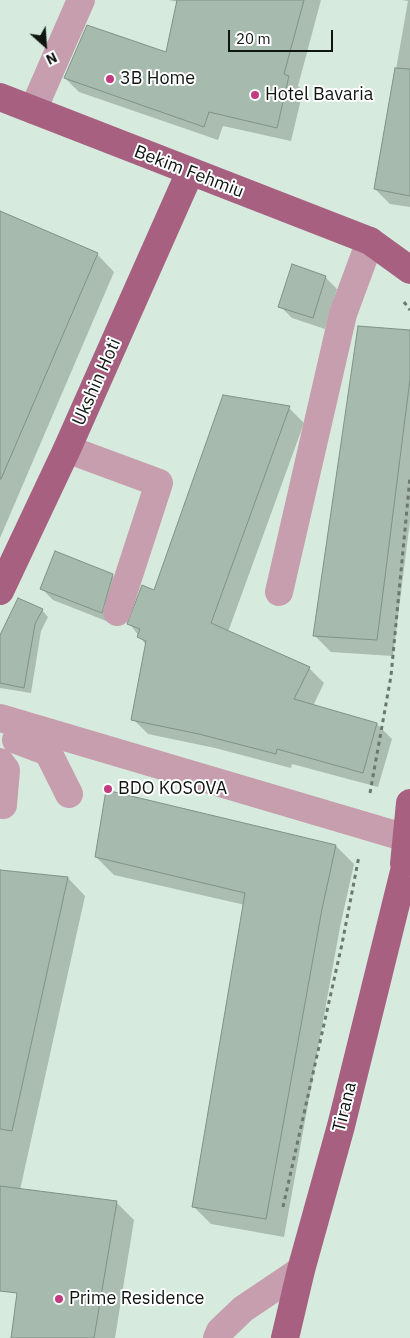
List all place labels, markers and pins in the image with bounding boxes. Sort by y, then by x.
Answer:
place label: 3B Home [120,68,195,90]
marker: 3B Home [104,73,116,85]
place label: Hotel Bavaria [265,84,373,106]
marker: Hotel Bavaria [249,89,261,101]
place label: BDO KOSOVA [118,778,227,800]
marker: BDO KOSOVA [102,783,114,795]
place label: Prime Residence [69,1288,204,1310]
marker: Prime Residence [53,1293,65,1305]

